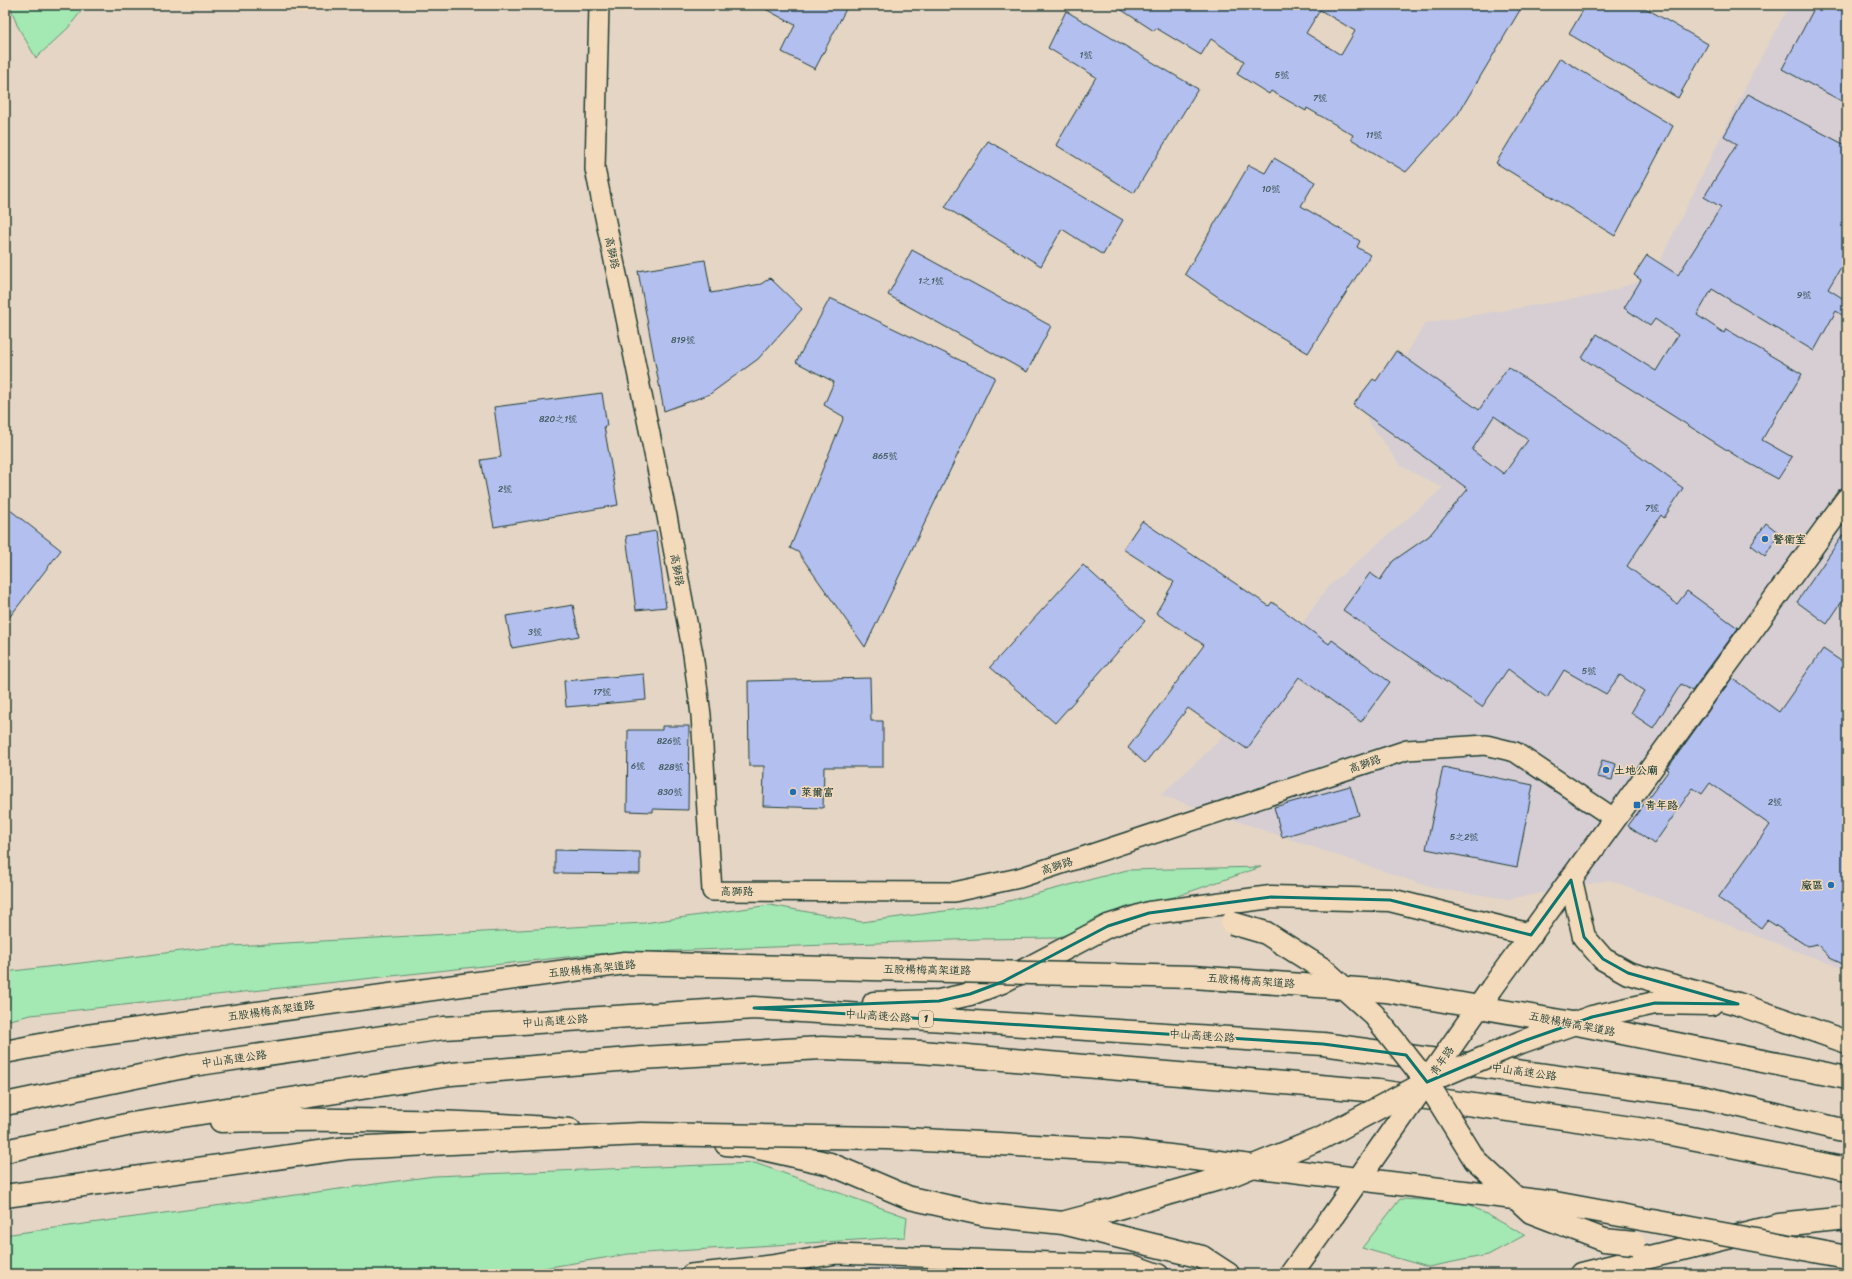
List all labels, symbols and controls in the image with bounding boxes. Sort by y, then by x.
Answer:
house number: 1號 [1080,47,1092,63]
house number: 5號 [1275,67,1289,83]
house number: 7號 [1313,90,1327,106]
house number: 11號 [1366,127,1382,143]
house number: 10號 [1262,181,1280,197]
street label: 高獅路 [599,235,625,271]
house number: 1之1號 [918,273,944,289]
house number: 9號 [1797,287,1811,303]
house number: 819號 [671,332,695,348]
house number: 820之1號 [539,411,577,427]
house number: 865號 [872,448,898,464]
house number: 2號 [498,481,512,497]
house number: 7號 [1645,500,1659,516]
place label: 警衛室 [1773,530,1806,549]
marker: 警衛室 [1760,534,1770,544]
street label: 高獅路 [665,552,689,588]
house number: 3號 [528,624,542,640]
house number: 5號 [1582,663,1596,679]
house number: 17號 [593,684,611,700]
house number: 826號 [657,733,681,749]
street label: 高獅路 [1346,750,1384,778]
house number: 6號 [631,758,645,774]
house number: 828號 [658,759,684,775]
place label: 土地公廟 [1614,761,1658,780]
marker: 土地公廟 [1601,765,1611,775]
place label: 萊爾富 [801,783,834,802]
house number: 830號 [657,784,683,800]
marker: 萊爾富 [788,787,798,797]
house number: 2號 [1768,794,1782,810]
place label: 青年路 [1645,796,1678,815]
marker: 青年路 [1632,800,1642,810]
house number: 5之2號 [1450,829,1478,845]
street label: 高獅路 [1038,852,1076,880]
place label: 廠區 [1801,876,1823,895]
marker: 廠區 [1826,880,1836,890]
street label: 高獅路 [721,882,754,901]
street label: 五股楊梅高架道路 [547,955,637,983]
street label: 五股楊梅高架道路 [883,960,971,980]
street label: 五股楊梅高架道路 [1206,968,1296,994]
street label: 五股楊梅高架道路 [226,995,316,1027]
street label: 中山高速公路 [844,1004,912,1028]
street label: 五股楊梅高架道路 [1527,1006,1617,1042]
street label: 中山高速公路 [521,1009,589,1033]
road number: 1 [919,1011,933,1027]
street label: 中山高速公路 [1168,1024,1236,1048]
street label: 青年路 [1425,1042,1459,1080]
street label: 中山高速公路 [200,1045,268,1073]
street label: 中山高速公路 [1490,1058,1558,1086]

